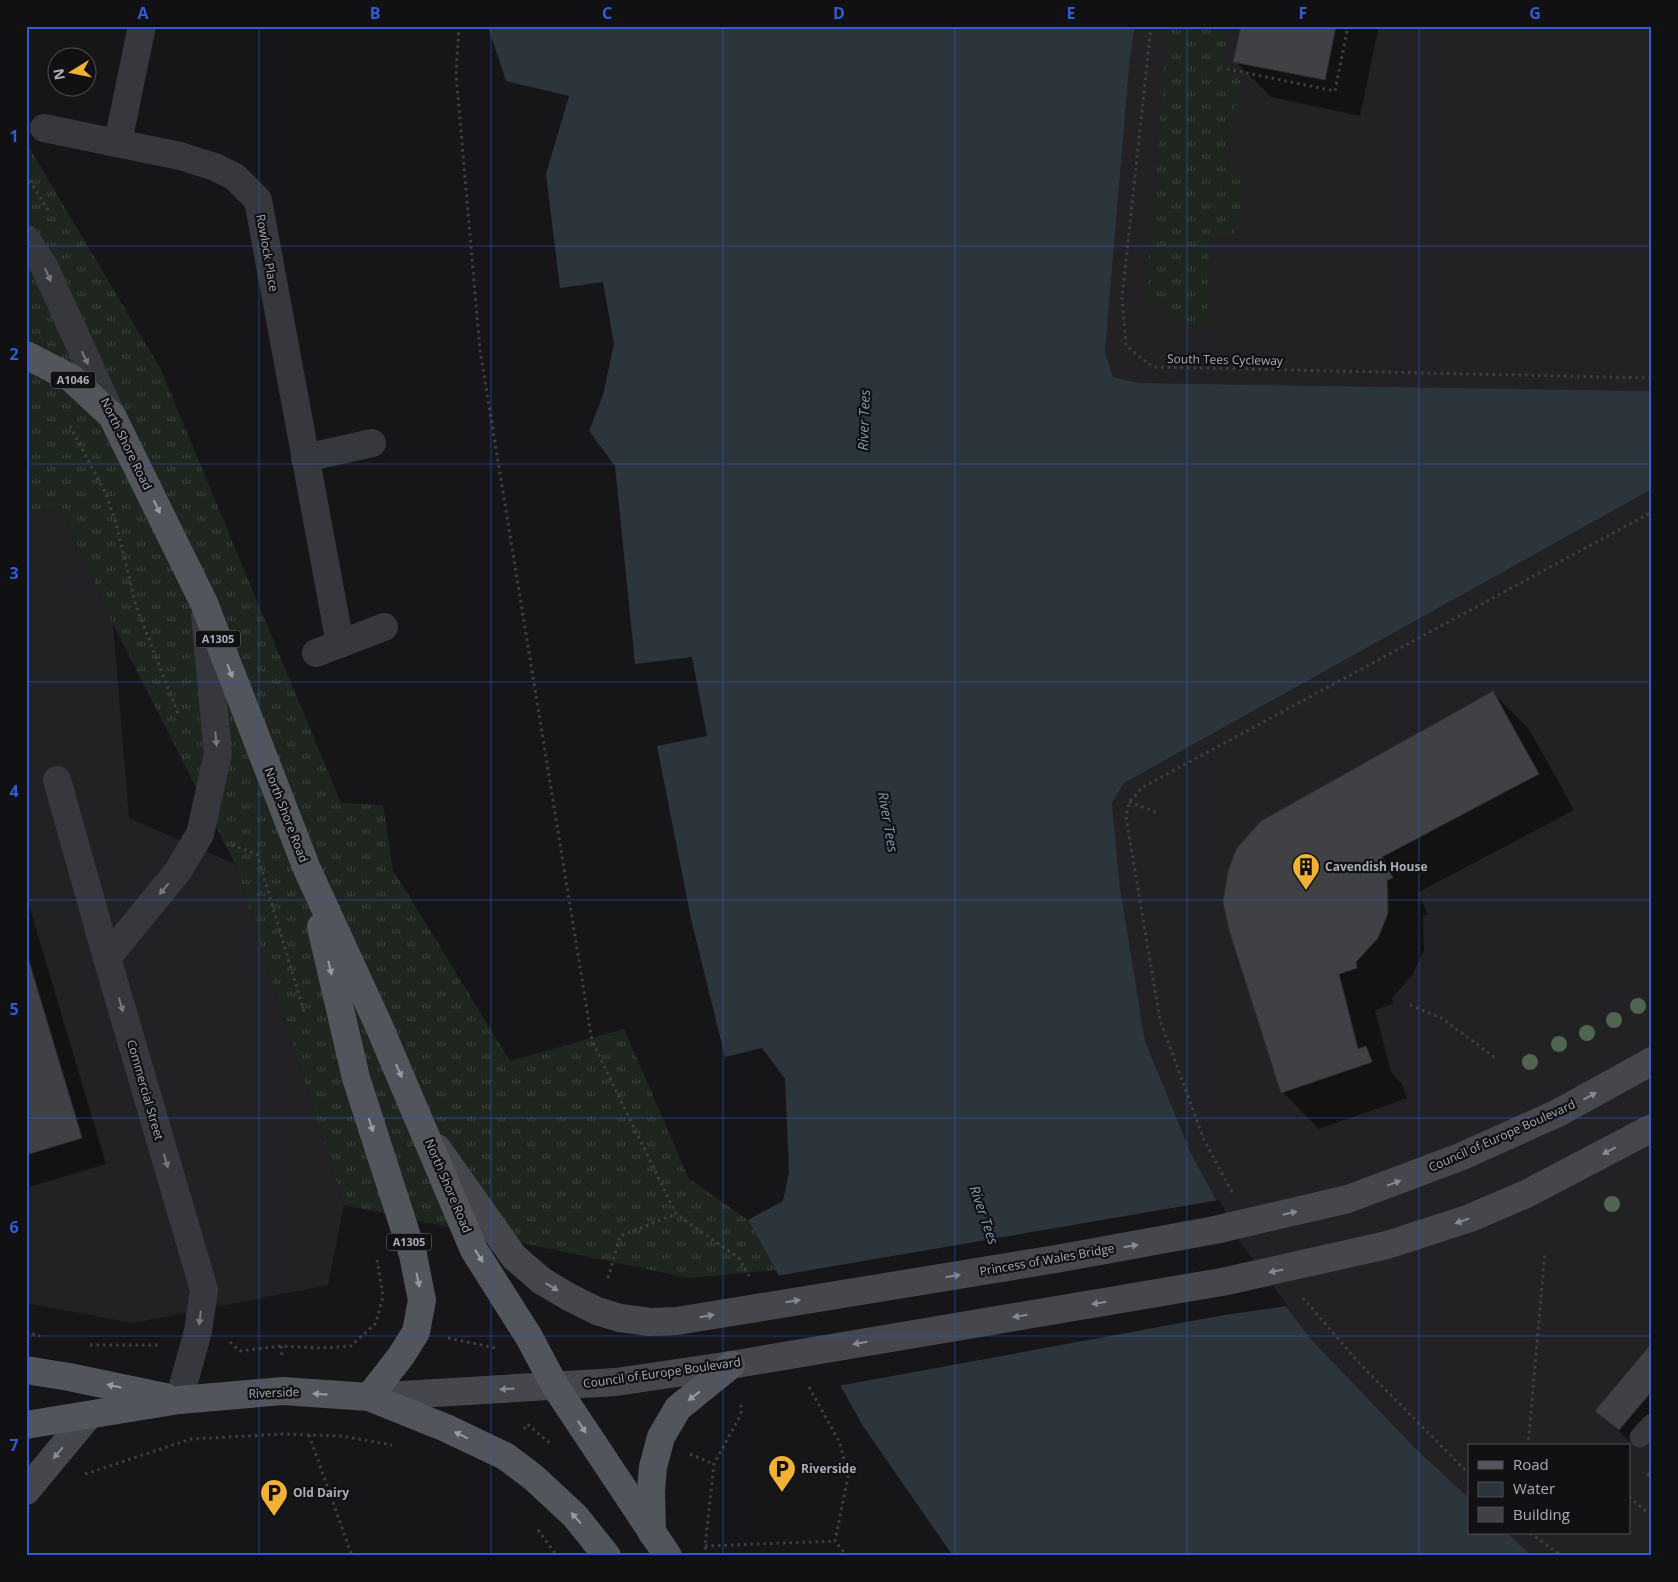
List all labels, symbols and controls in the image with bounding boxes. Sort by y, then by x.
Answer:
text: A [137,2,149,24]
text: B [370,2,380,24]
text: C [602,2,612,24]
text: D [833,2,845,24]
text: E [1067,2,1076,24]
text: F [1299,2,1307,24]
text: G [1529,2,1541,24]
north arrow [48,48,98,98]
text: N [48,67,69,82]
text: 1 [9,125,19,147]
street label: Rowlock Place [252,213,283,293]
one-way arrow [44,268,52,282]
text: 2 [9,343,19,365]
one-way arrow [80,350,89,365]
street label: South Tees Cycleway [1167,350,1284,369]
road number: A1046 [50,372,96,388]
water label: River Tees [853,389,874,451]
street label: North Shore Road [97,395,156,493]
one-way arrow [153,500,161,514]
text: 3 [9,562,19,584]
road number: A1305 [196,630,240,648]
one-way arrow [226,664,234,679]
one-way arrow [212,731,220,747]
street label: North Shore Road [261,765,312,865]
text: 4 [9,780,19,802]
water label: River Tees [874,790,903,854]
building icon: Cavendish House [1291,852,1321,891]
place label: Cavendish House [1325,858,1427,875]
one-way arrow [158,882,169,895]
one-way arrow [326,961,334,976]
text: 5 [9,998,19,1020]
one-way arrow [117,998,125,1013]
street label: Commercial Street [123,1038,168,1142]
one-way arrow [395,1064,403,1078]
one-way arrow [1583,1091,1597,1100]
street label: Council of Europe Boulevard [1426,1095,1578,1176]
one-way arrow [367,1117,375,1132]
street label: North Shore Road [421,1136,476,1235]
one-way arrow [1602,1147,1616,1155]
one-way arrow [163,1154,171,1169]
one-way arrow [1387,1179,1402,1187]
water label: River Tees [966,1183,1003,1247]
one-way arrow [1283,1209,1298,1217]
text: 6 [9,1216,19,1238]
one-way arrow [1454,1217,1469,1225]
road number: A1305 [386,1234,432,1250]
street label: Princess of Wales Bridge [978,1239,1116,1280]
one-way arrow [1123,1241,1139,1249]
one-way arrow [474,1250,483,1263]
one-way arrow [1267,1267,1283,1275]
one-way arrow [946,1271,962,1279]
one-way arrow [414,1272,422,1288]
one-way arrow [546,1282,559,1292]
one-way arrow [785,1297,801,1305]
one-way arrow [1090,1299,1106,1307]
one-way arrow [196,1310,204,1326]
one-way arrow [699,1311,715,1319]
one-way arrow [1012,1312,1028,1320]
one-way arrow [852,1339,868,1347]
street label: Council of Europe Boulevard [582,1353,742,1392]
one-way arrow [106,1382,121,1390]
street label: Riverside [248,1383,300,1402]
one-way arrow [498,1386,514,1394]
one-way arrow [312,1389,328,1397]
one-way arrow [687,1390,700,1401]
one-way arrow [577,1420,587,1434]
one-way arrow [453,1431,468,1439]
text: 7 [9,1434,19,1456]
legend [1468,1444,1630,1534]
one-way arrow [52,1446,63,1459]
parking icon: Riverside [767,1454,797,1493]
text: Road [1513,1454,1549,1474]
place label: Riverside [801,1460,856,1477]
parking icon: Old Dairy [259,1478,289,1517]
text: Water [1513,1478,1555,1498]
place label: Old Dairy [293,1484,349,1501]
text: Building [1513,1504,1570,1524]
one-way arrow [571,1512,582,1525]

